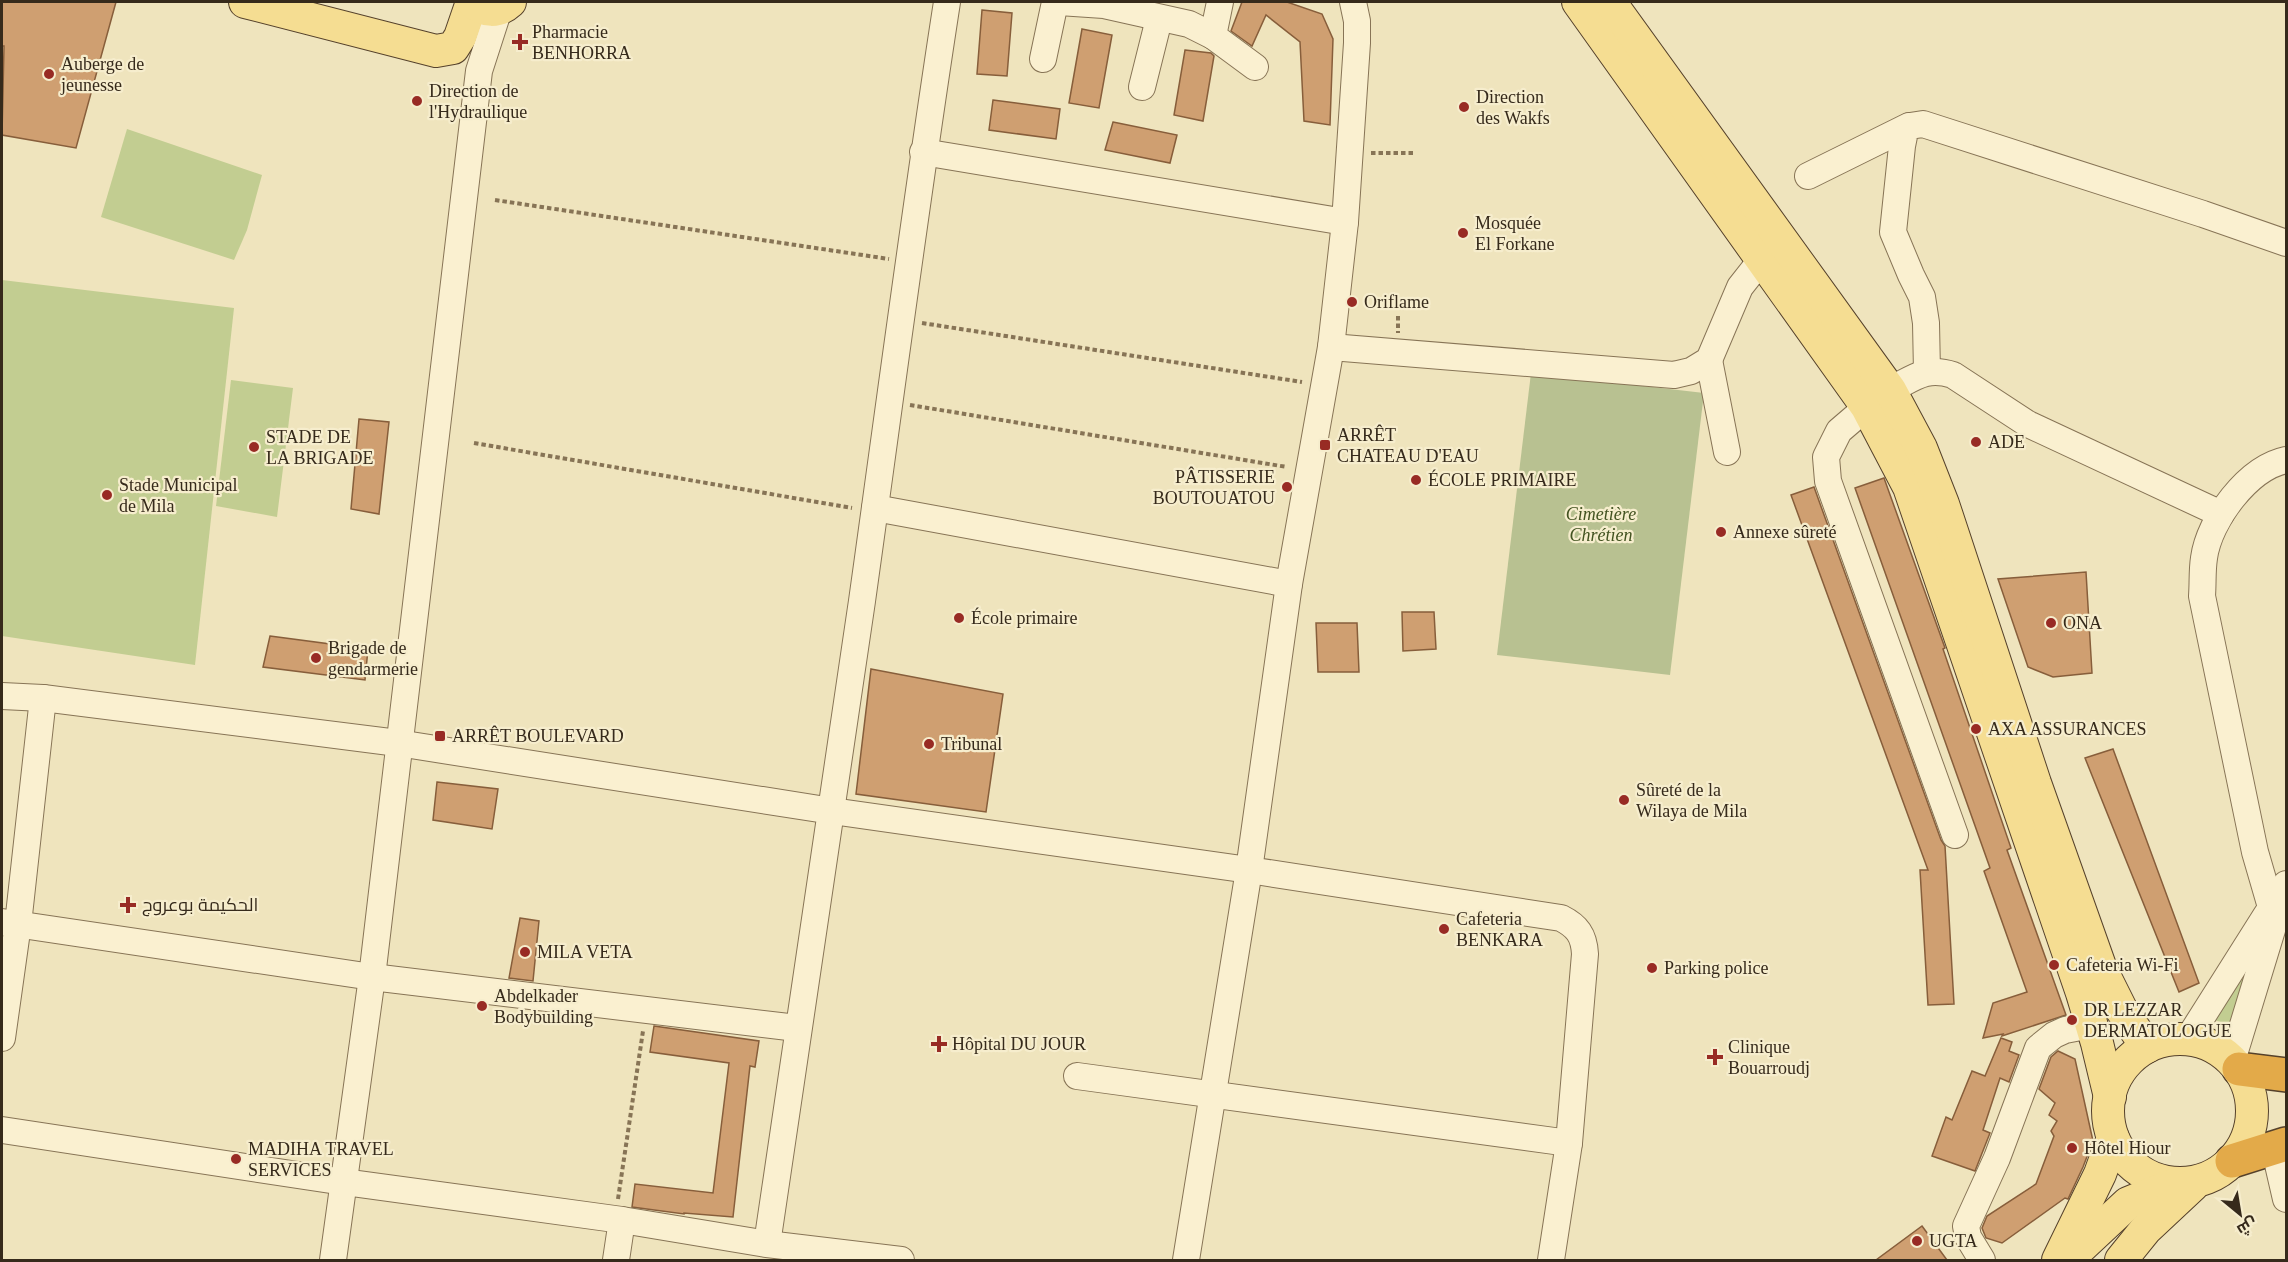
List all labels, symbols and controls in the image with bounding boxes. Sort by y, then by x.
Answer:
place label: Pharmacie BENHORRA [532,22,631,63]
marker: Pharmacie BENHORRA [513,35,527,49]
place label: Auberge de jeunesse [60,54,144,95]
marker: Auberge de jeunesse [42,67,56,81]
place label: Direction de l'Hydraulique [429,81,527,122]
place label: Direction des Wakfs [1476,87,1550,128]
marker: Direction de l'Hydraulique [410,94,424,108]
marker: Direction des Wakfs [1457,100,1471,114]
place label: Mosquée El Forkane [1475,213,1554,254]
marker: Mosquée El Forkane [1456,226,1470,240]
place label: Oriflame [1364,292,1429,312]
marker: Oriflame [1345,295,1359,309]
place label: ARRÊT CHATEAU D'EAU [1337,424,1479,466]
place label: STADE DE LA BRIGADE [266,427,374,468]
place label: ADE [1988,432,2025,452]
marker: ADE [1969,435,1983,449]
marker: ARRÊT CHATEAU D'EAU [1318,438,1332,452]
marker: STADE DE LA BRIGADE [247,440,261,454]
place label: PÂTISSERIE BOUTOUATOU [1153,466,1275,508]
place label: ÉCOLE PRIMAIRE [1428,469,1577,490]
marker: ÉCOLE PRIMAIRE [1409,473,1423,487]
place label: Stade Municipal de Mila [119,475,237,516]
marker: PÂTISSERIE BOUTOUATOU [1280,480,1294,494]
marker: Stade Municipal de Mila [100,488,114,502]
park label: Cimetière Chrétien [1566,504,1636,545]
place label: Annexe sûreté [1733,522,1836,542]
marker: Annexe sûreté [1714,525,1728,539]
place label: École primaire [971,607,1077,628]
marker: École primaire [952,611,966,625]
place label: ONA [2063,613,2102,633]
marker: ONA [2044,616,2058,630]
place label: Brigade de gendarmerie [328,638,418,679]
marker: Brigade de gendarmerie [309,651,323,665]
place label: AXA ASSURANCES [1988,719,2147,739]
marker: AXA ASSURANCES [1969,722,1983,736]
place label: ARRÊT BOULEVARD [452,725,624,746]
marker: ARRÊT BOULEVARD [433,729,447,743]
place label: Tribunal [941,734,1002,754]
marker: Tribunal [922,737,936,751]
place label: Sûreté de la Wilaya de Mila [1636,780,1747,821]
marker: Sûreté de la Wilaya de Mila [1617,793,1631,807]
place label: الحكيمة بوعروج [142,895,258,917]
marker: الحكيمة بوعروج [119,896,137,914]
place label: Cafeteria BENKARA [1456,909,1543,950]
marker: Cafeteria BENKARA [1437,922,1451,936]
place label: MILA VETA [537,942,633,962]
marker: MILA VETA [518,945,532,959]
place label: Cafeteria Wi-Fi [2066,955,2178,975]
place label: Parking police [1664,958,1768,978]
marker: Cafeteria Wi-Fi [2047,958,2061,972]
marker: Parking police [1645,961,1659,975]
place label: Abdelkader Bodybuilding [494,986,593,1027]
marker: Abdelkader Bodybuilding [475,999,489,1013]
place label: DR LEZZAR DERMATOLOGUE [2084,1000,2232,1041]
marker: DR LEZZAR DERMATOLOGUE [2065,1013,2079,1027]
place label: Hôpital DU JOUR [952,1034,1086,1054]
marker: Hôpital DU JOUR [930,1035,948,1053]
place label: Clinique Bouarroudj [1728,1037,1810,1078]
marker: Clinique Bouarroudj [1706,1048,1724,1066]
place label: Hôtel Hiour [2084,1138,2170,1158]
place label: MADIHA TRAVEL SERVICES [248,1139,394,1180]
marker: Hôtel Hiour [2065,1141,2079,1155]
marker: MADIHA TRAVEL SERVICES [229,1152,243,1166]
north arrow [2210,1184,2270,1244]
text: ش [2234,1213,2260,1239]
place label: UGTA [1929,1231,1978,1251]
marker: UGTA [1910,1234,1924,1248]

